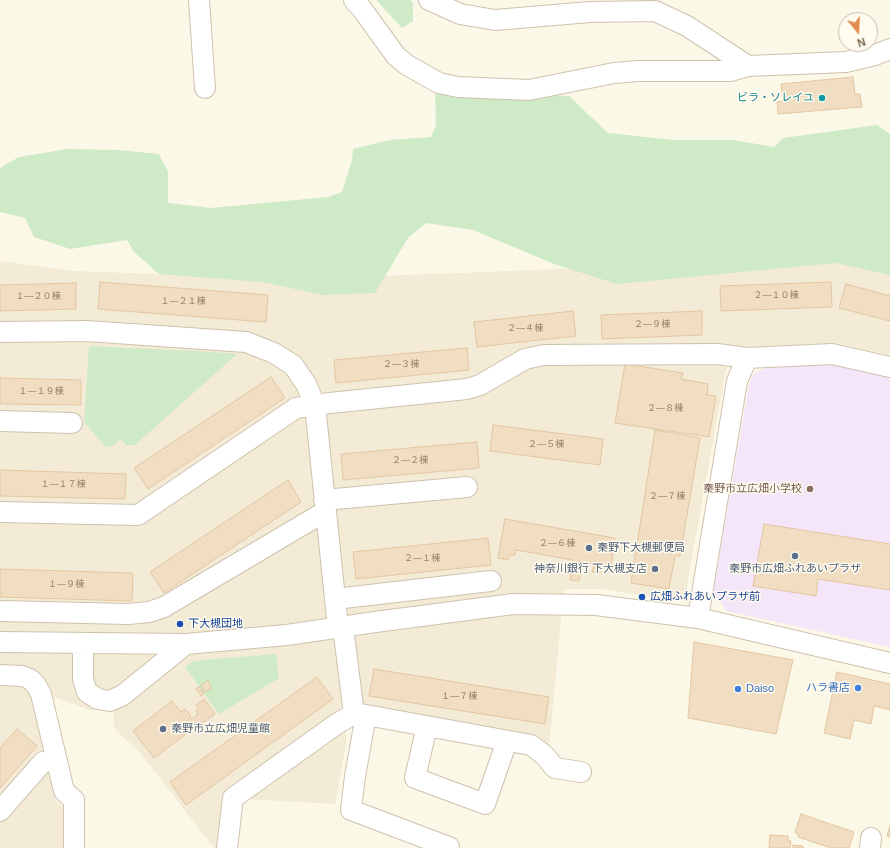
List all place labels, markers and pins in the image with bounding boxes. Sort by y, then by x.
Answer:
place label: ビラ・ソレイユ [737,91,814,105]
marker: ビラ・ソレイユ [817,93,827,103]
place label: 秦野市立広畑小学校 [703,482,802,496]
marker: 秦野市立広畑小学校 [805,484,815,494]
place label: 秦野下大槻郵便局 [597,541,685,555]
marker: 秦野下大槻郵便局 [584,543,594,553]
marker: 秦野市広畑ふれあいプラザ [790,551,800,561]
place label: 神奈川銀行 下大槻支店 [534,562,647,576]
place label: 秦野市広畑ふれあいプラザ [729,562,861,576]
marker: 神奈川銀行 下大槻支店 [650,564,660,574]
place label: 広畑ふれあいプラザ前 [650,590,760,604]
marker: 広畑ふれあいプラザ前 [637,592,647,602]
place label: 下大槻団地 [188,617,243,631]
marker: 下大槻団地 [175,619,185,629]
place label: ハラ書店 [806,681,850,695]
place label: Daiso [746,682,774,696]
marker: ハラ書店 [853,683,863,693]
marker: Daiso [733,684,743,694]
place label: 秦野市立広畑児童館 [171,722,270,736]
marker: 秦野市立広畑児童館 [158,724,168,734]

